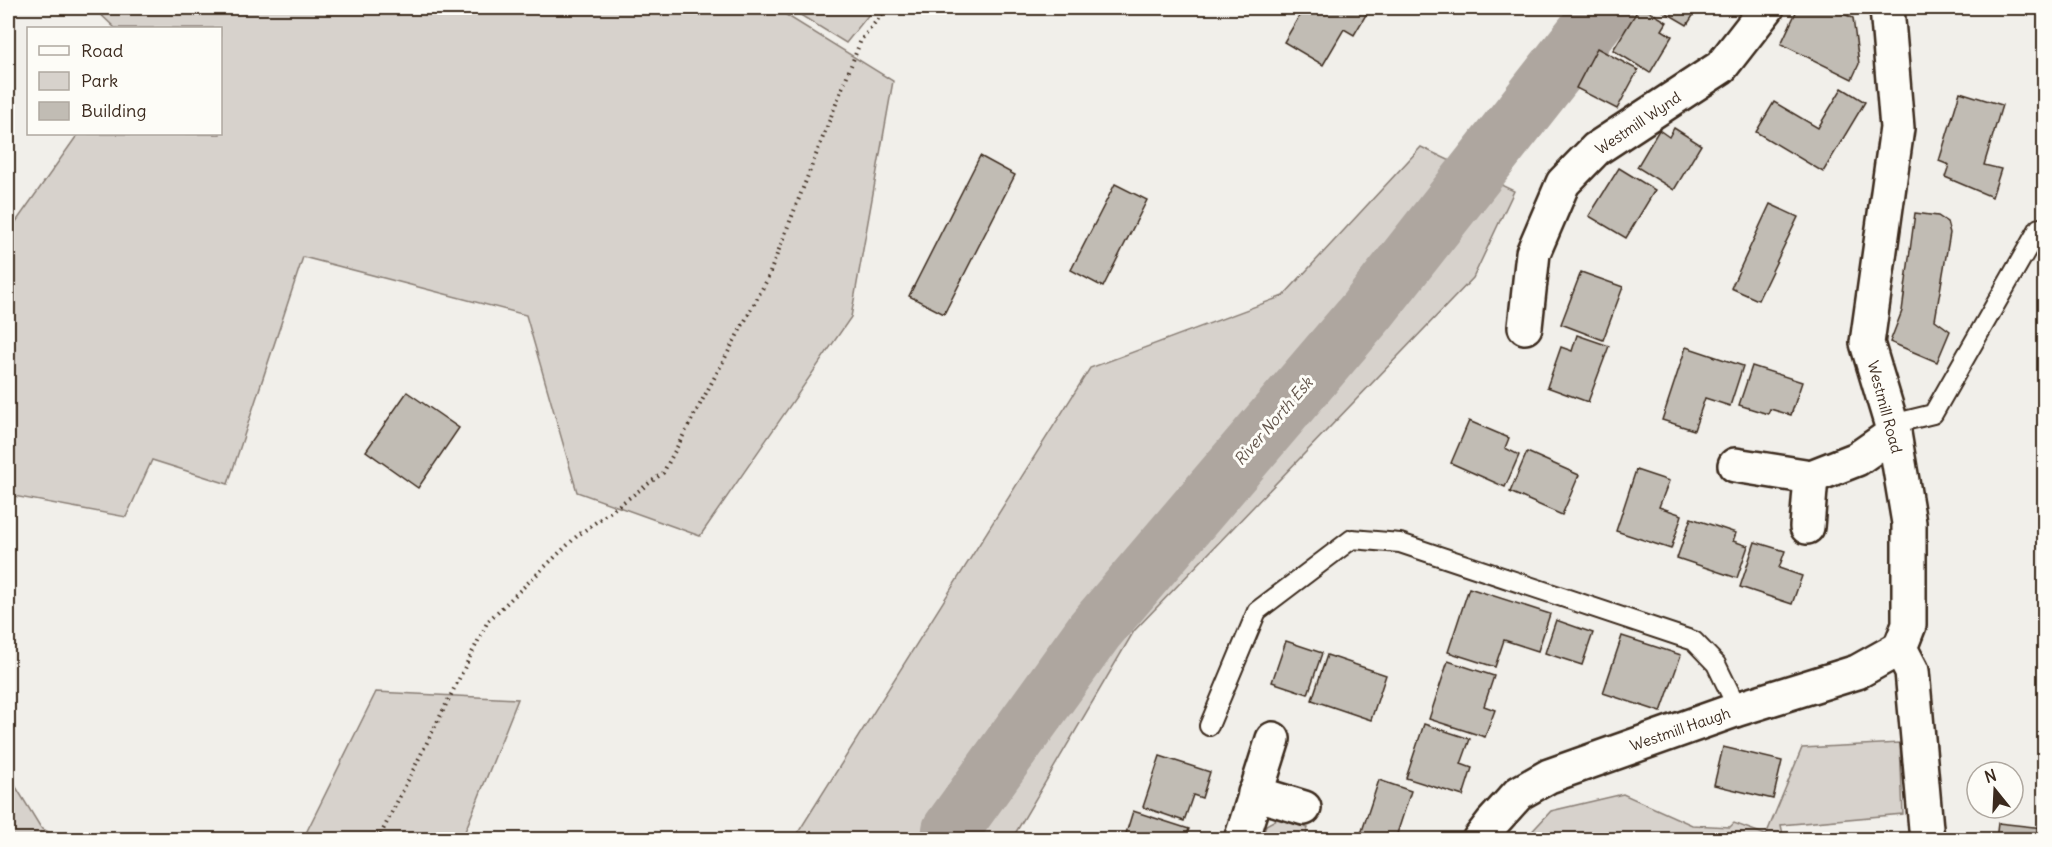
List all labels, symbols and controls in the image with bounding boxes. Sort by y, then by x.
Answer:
legend [27,27,222,135]
text: Road [81,39,124,62]
text: Park [81,69,118,92]
street label: Westmill Wynd [1592,87,1685,159]
text: Building [81,99,146,122]
street label: Westmill Road [1864,359,1907,456]
water label: River North Esk [1229,371,1318,469]
street label: Westmill Haugh [1627,703,1733,755]
north arrow [1965,760,2025,820]
text: N [1982,765,1999,787]

